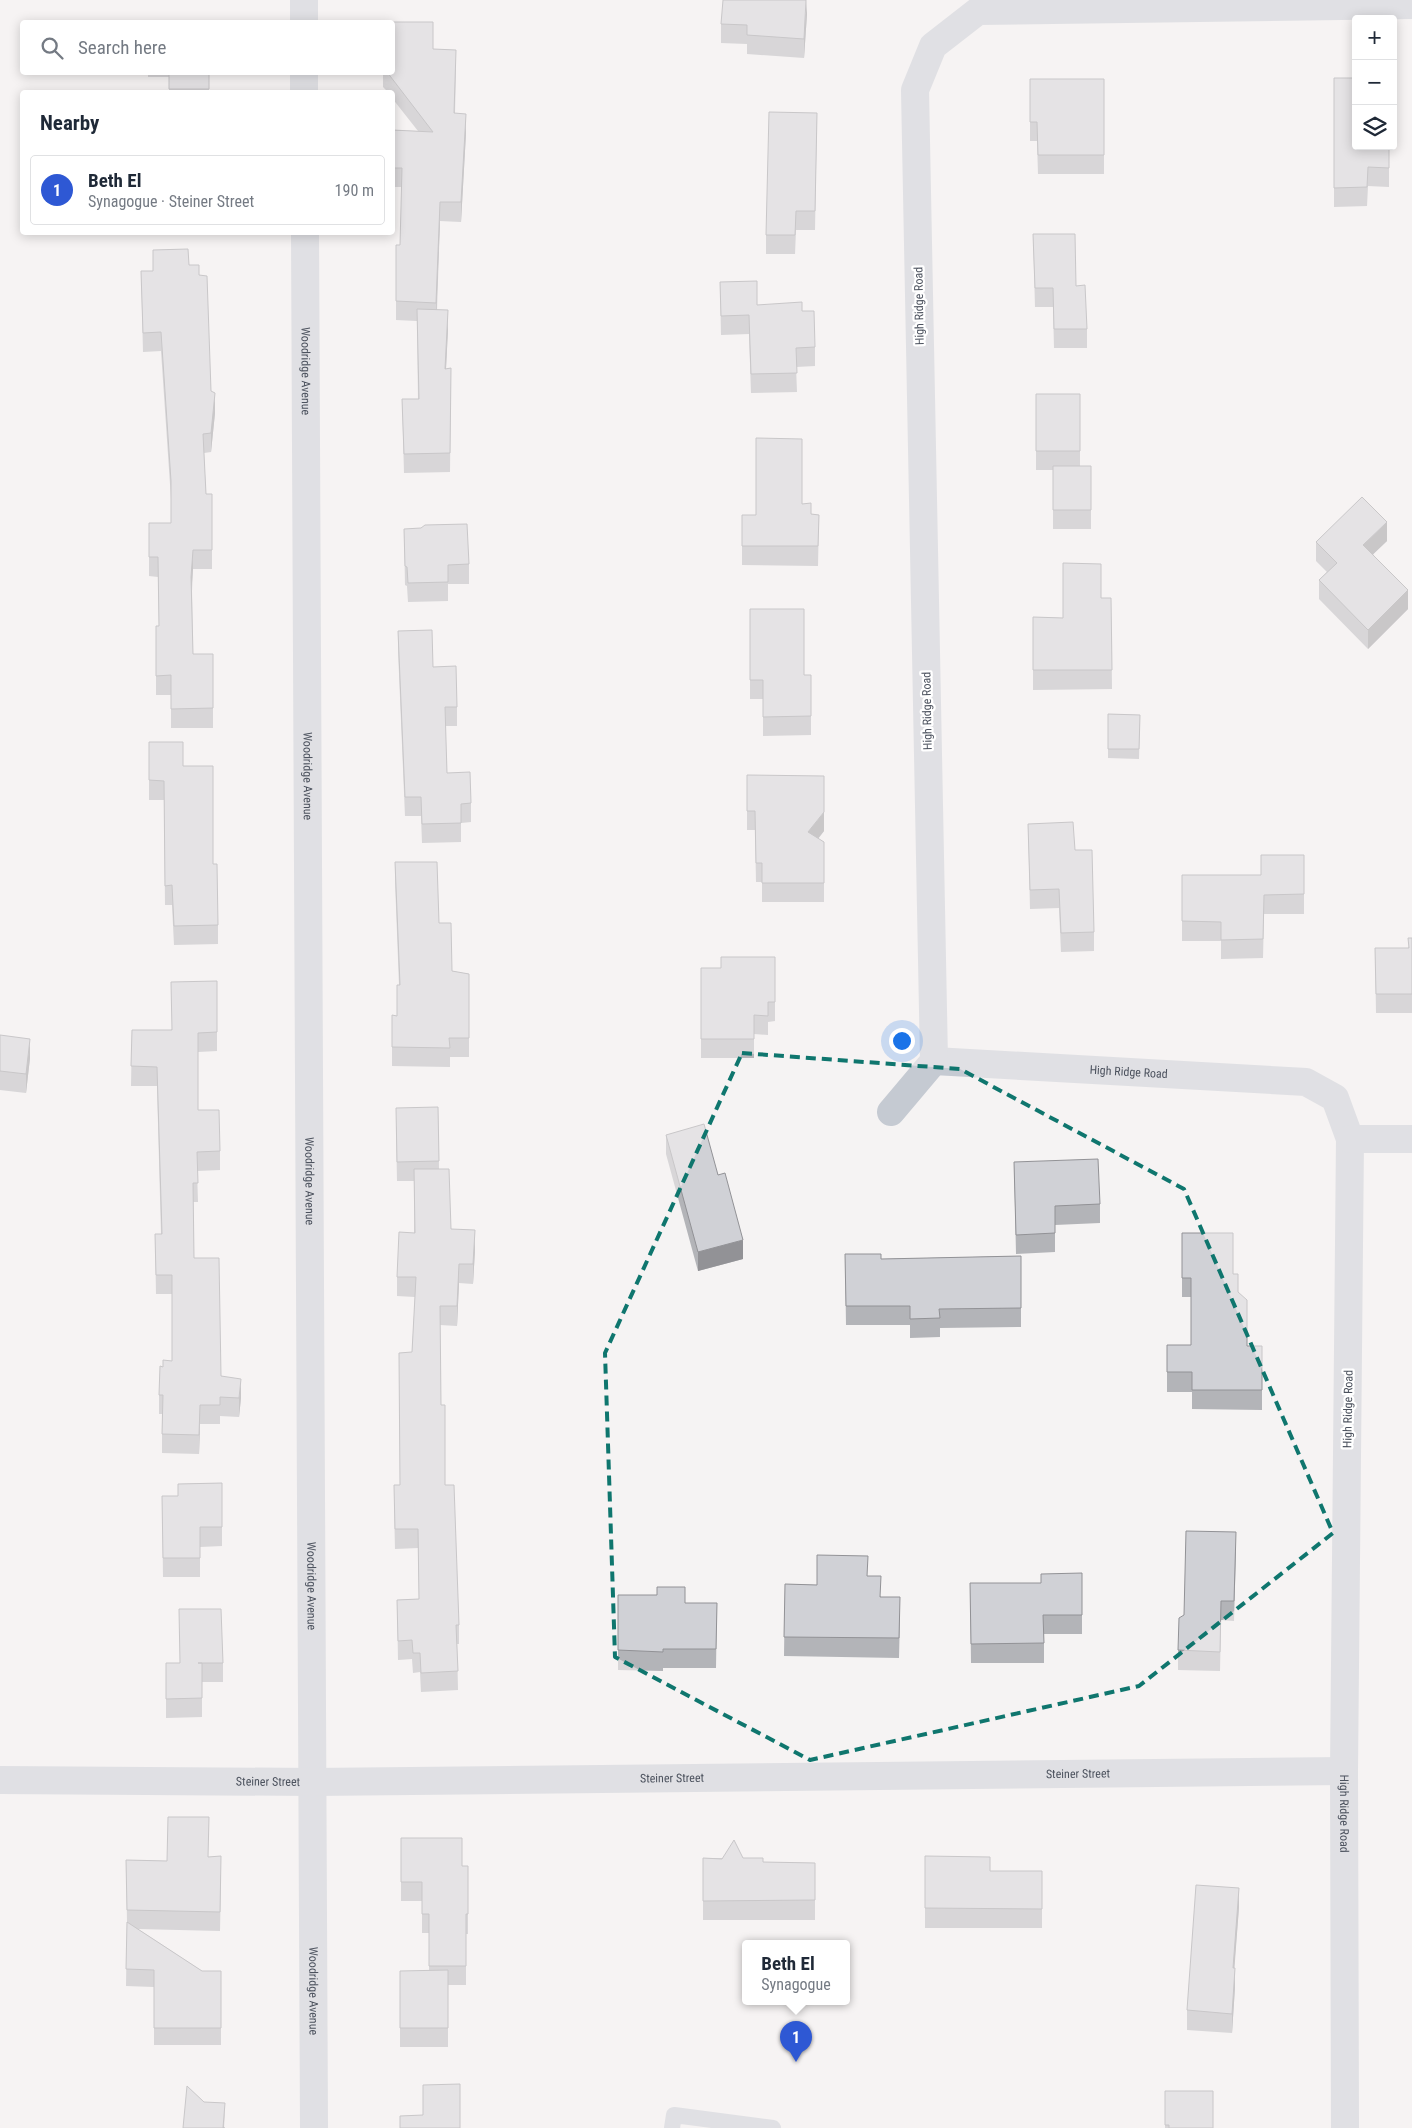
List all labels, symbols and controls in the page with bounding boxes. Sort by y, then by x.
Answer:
map controls [1352,15,1397,150]
button: + [1352,15,1397,60]
search box [20,20,395,75]
icon: search [38,34,66,62]
text: Search here [78,36,166,59]
button: − [1352,60,1397,105]
button: layers [1352,105,1397,150]
text: Nearby [40,111,99,135]
text: Beth El [88,169,141,192]
text: 1 [53,181,61,200]
text: 190 m [335,181,374,200]
text: Synagogue · Steiner Street [88,192,254,211]
street label: High Ridge Road [911,267,927,345]
street label: Woodridge Avenue [298,327,313,416]
street label: High Ridge Road [919,672,935,750]
street label: Woodridge Avenue [300,732,315,821]
your location [889,1028,915,1054]
street label: High Ridge Road [1089,1063,1168,1081]
street label: Woodridge Avenue [302,1137,317,1226]
street label: High Ridge Road [1340,1370,1356,1448]
street label: Woodridge Avenue [304,1542,319,1631]
street label: Steiner Street [1046,1766,1111,1781]
street label: Steiner Street [640,1771,705,1786]
street label: High Ridge Road [1337,1774,1351,1853]
street label: Steiner Street [236,1775,301,1789]
popup [742,1940,850,2005]
street label: Woodridge Avenue [306,1947,321,2036]
text: Beth El [761,1952,815,1975]
text: Synagogue [761,1975,831,1994]
pin: 1 [780,2021,812,2062]

